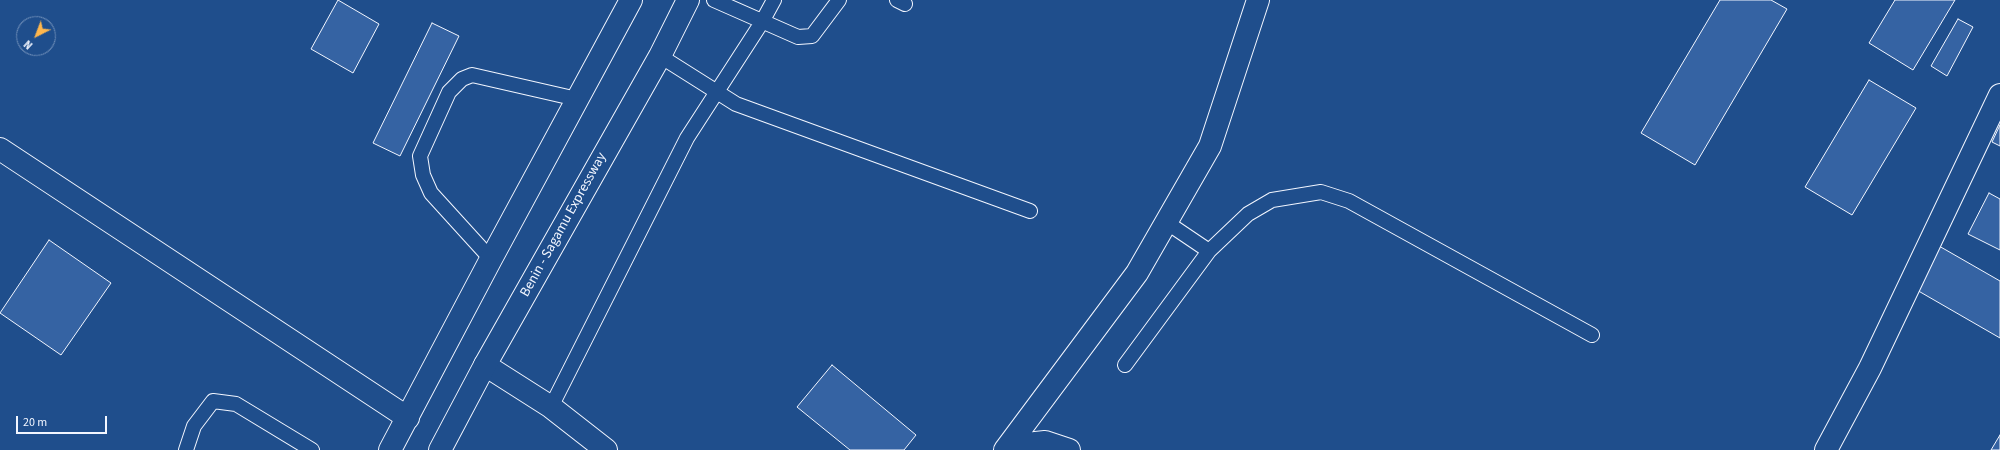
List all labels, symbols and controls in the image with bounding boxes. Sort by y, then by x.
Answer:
north arrow [16,16,56,56]
text: N [21,37,36,53]
street label: Benin - Sagamu Expressway [517,150,611,300]
scale bar [18,408,109,434]
text: 20 m [23,414,47,431]

